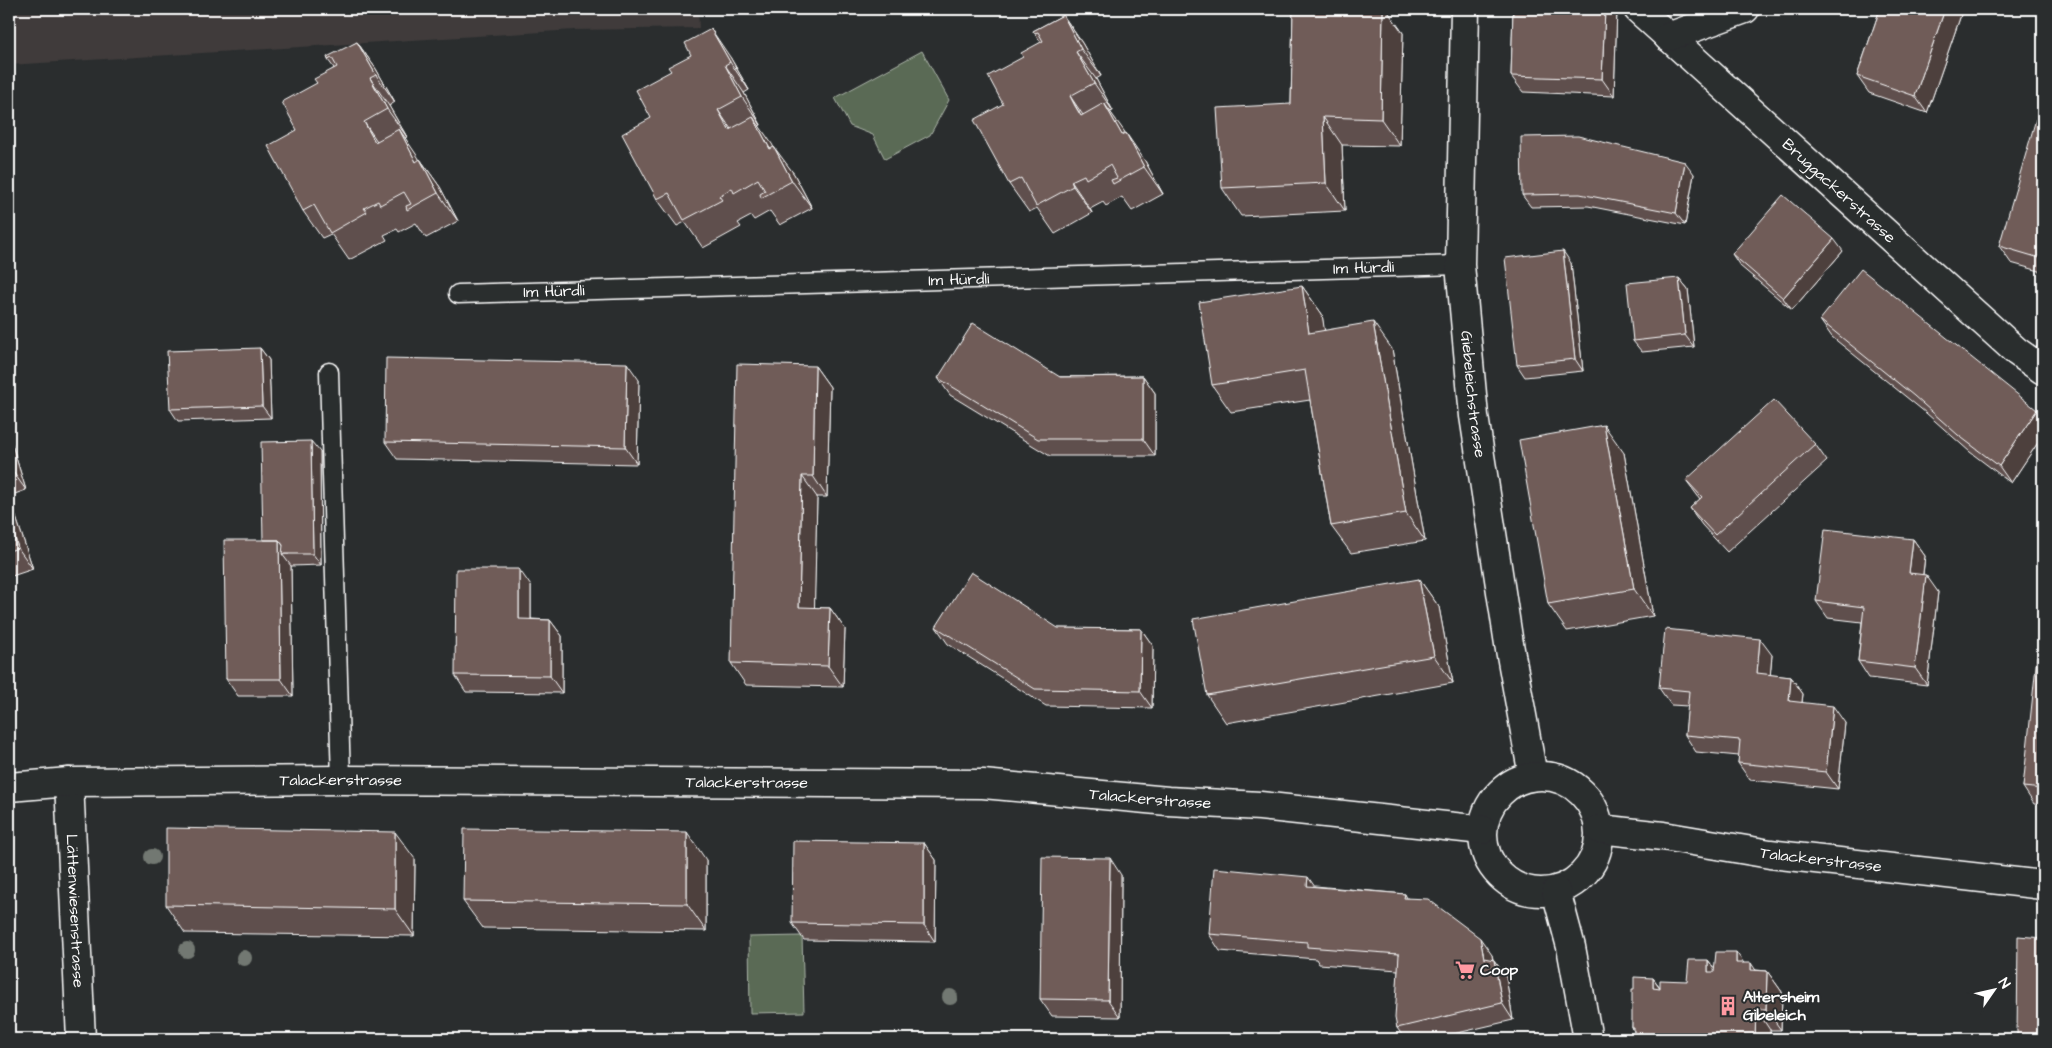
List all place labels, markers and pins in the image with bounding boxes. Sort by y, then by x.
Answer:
supermarket icon: Coop [1454,959,1476,981]
place label: Coop [1480,959,1518,981]
place label: Altersheim Gibeleich [1743,986,1820,1026]
building icon: Altersheim Gibeleich [1717,995,1739,1017]

